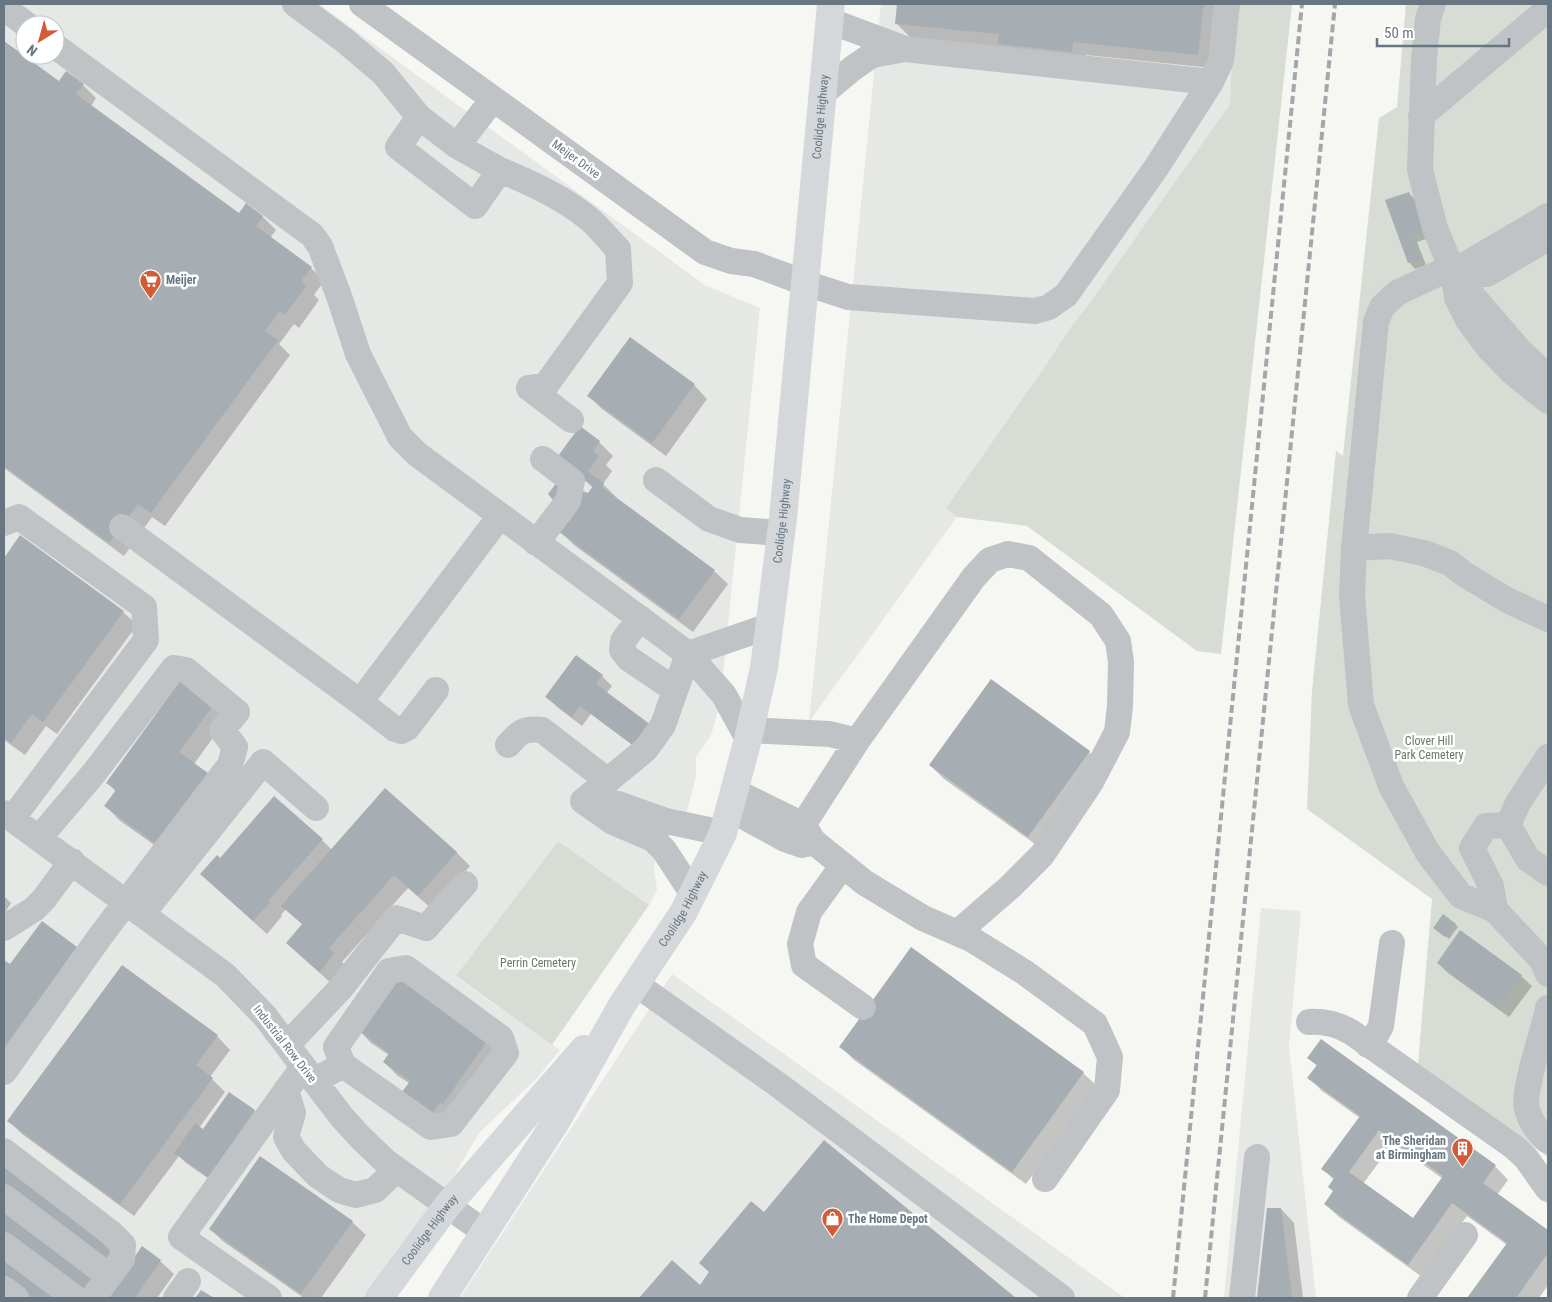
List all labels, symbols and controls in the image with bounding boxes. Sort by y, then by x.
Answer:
north arrow [15,15,65,65]
scale bar [1377,15,1510,47]
text: 50 m [1384,24,1414,42]
text: N [24,41,40,59]
street label: Coolidge Highway [810,74,831,160]
street label: Meijer Drive [549,137,603,181]
supermarket icon: Meijer [138,268,162,299]
place label: Meijer [166,273,197,287]
street label: Coolidge Highway [770,478,794,564]
park label: Clover Hill Park Cemetery [1394,734,1464,762]
street label: Coolidge Highway [656,869,710,949]
park label: Perrin Cemetery [500,956,576,970]
street label: Industrial Row Drive [250,1003,320,1086]
place label: The Sheridan at Birmingham [1376,1134,1446,1162]
building icon: The Sheridan at Birmingham [1450,1136,1474,1167]
street label: Coolidge Highway [399,1191,461,1268]
shop icon: The Home Depot [820,1207,844,1238]
place label: The Home Depot [848,1212,928,1226]

